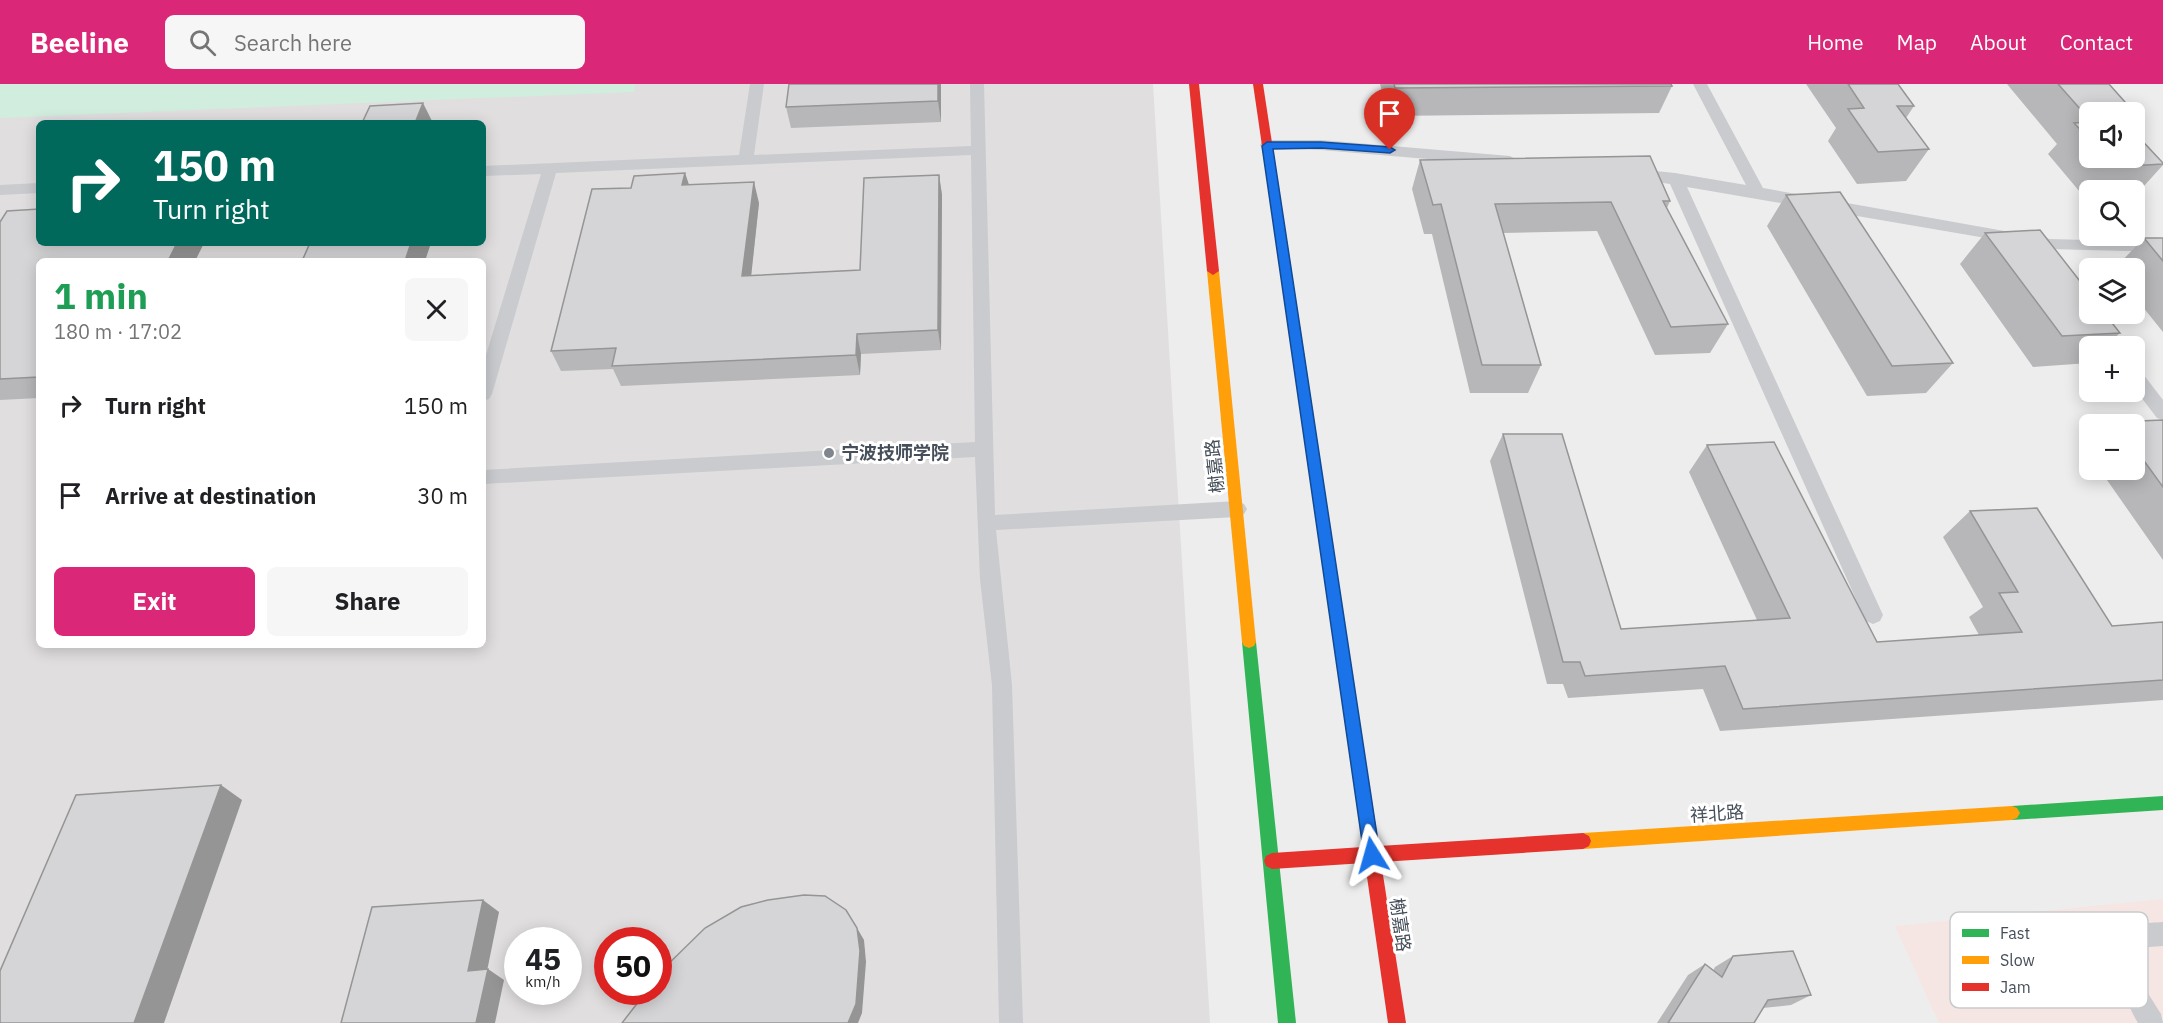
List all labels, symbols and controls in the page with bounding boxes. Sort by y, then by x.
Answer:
search box [165,15,585,69]
text: Beeline [30,24,129,61]
icon: search [186,26,219,59]
text: Search here [234,28,352,57]
text: Home [1807,28,1864,56]
text: Map [1897,28,1937,56]
text: About [1970,28,2027,56]
text: Contact [2060,28,2133,56]
pin [1364,88,1415,150]
icon: arrive [1373,97,1406,130]
map controls [2079,102,2145,480]
button: sound [2079,102,2145,168]
text: 150 m [153,138,276,193]
icon: right [54,144,132,222]
button: search [2079,180,2145,246]
text: Turn right [153,191,270,226]
button: layers [2079,258,2145,324]
text: 1 min [54,272,148,319]
button: close [405,278,468,341]
text: 180 m · 17:02 [54,318,182,345]
button: + [2079,336,2145,402]
icon: right [54,389,87,422]
text: Turn right [105,391,206,420]
text: 150 m [404,391,468,420]
button: − [2079,414,2145,480]
street label: 榭嘉路 [1200,438,1229,494]
place label: 宁波技师学院 [841,441,949,464]
marker: 宁波技师学院 [822,446,836,460]
icon: arrive [54,479,87,512]
text: Arrive at destination [105,481,316,510]
text: 30 m [417,481,468,510]
button: Exit [54,567,255,636]
button: Share [267,567,468,636]
street label: 祥北路 [1689,800,1745,827]
position arrow [1340,823,1404,887]
street label: 榭嘉路 [1385,897,1416,953]
legend [1950,912,2148,1008]
text: Fast [2000,923,2030,943]
speed limit sign: 50 [594,927,672,1005]
text: 45 [525,939,561,978]
text: Slow [2000,950,2035,970]
text: km/h [525,972,561,991]
text: Jam [2000,977,2031,997]

